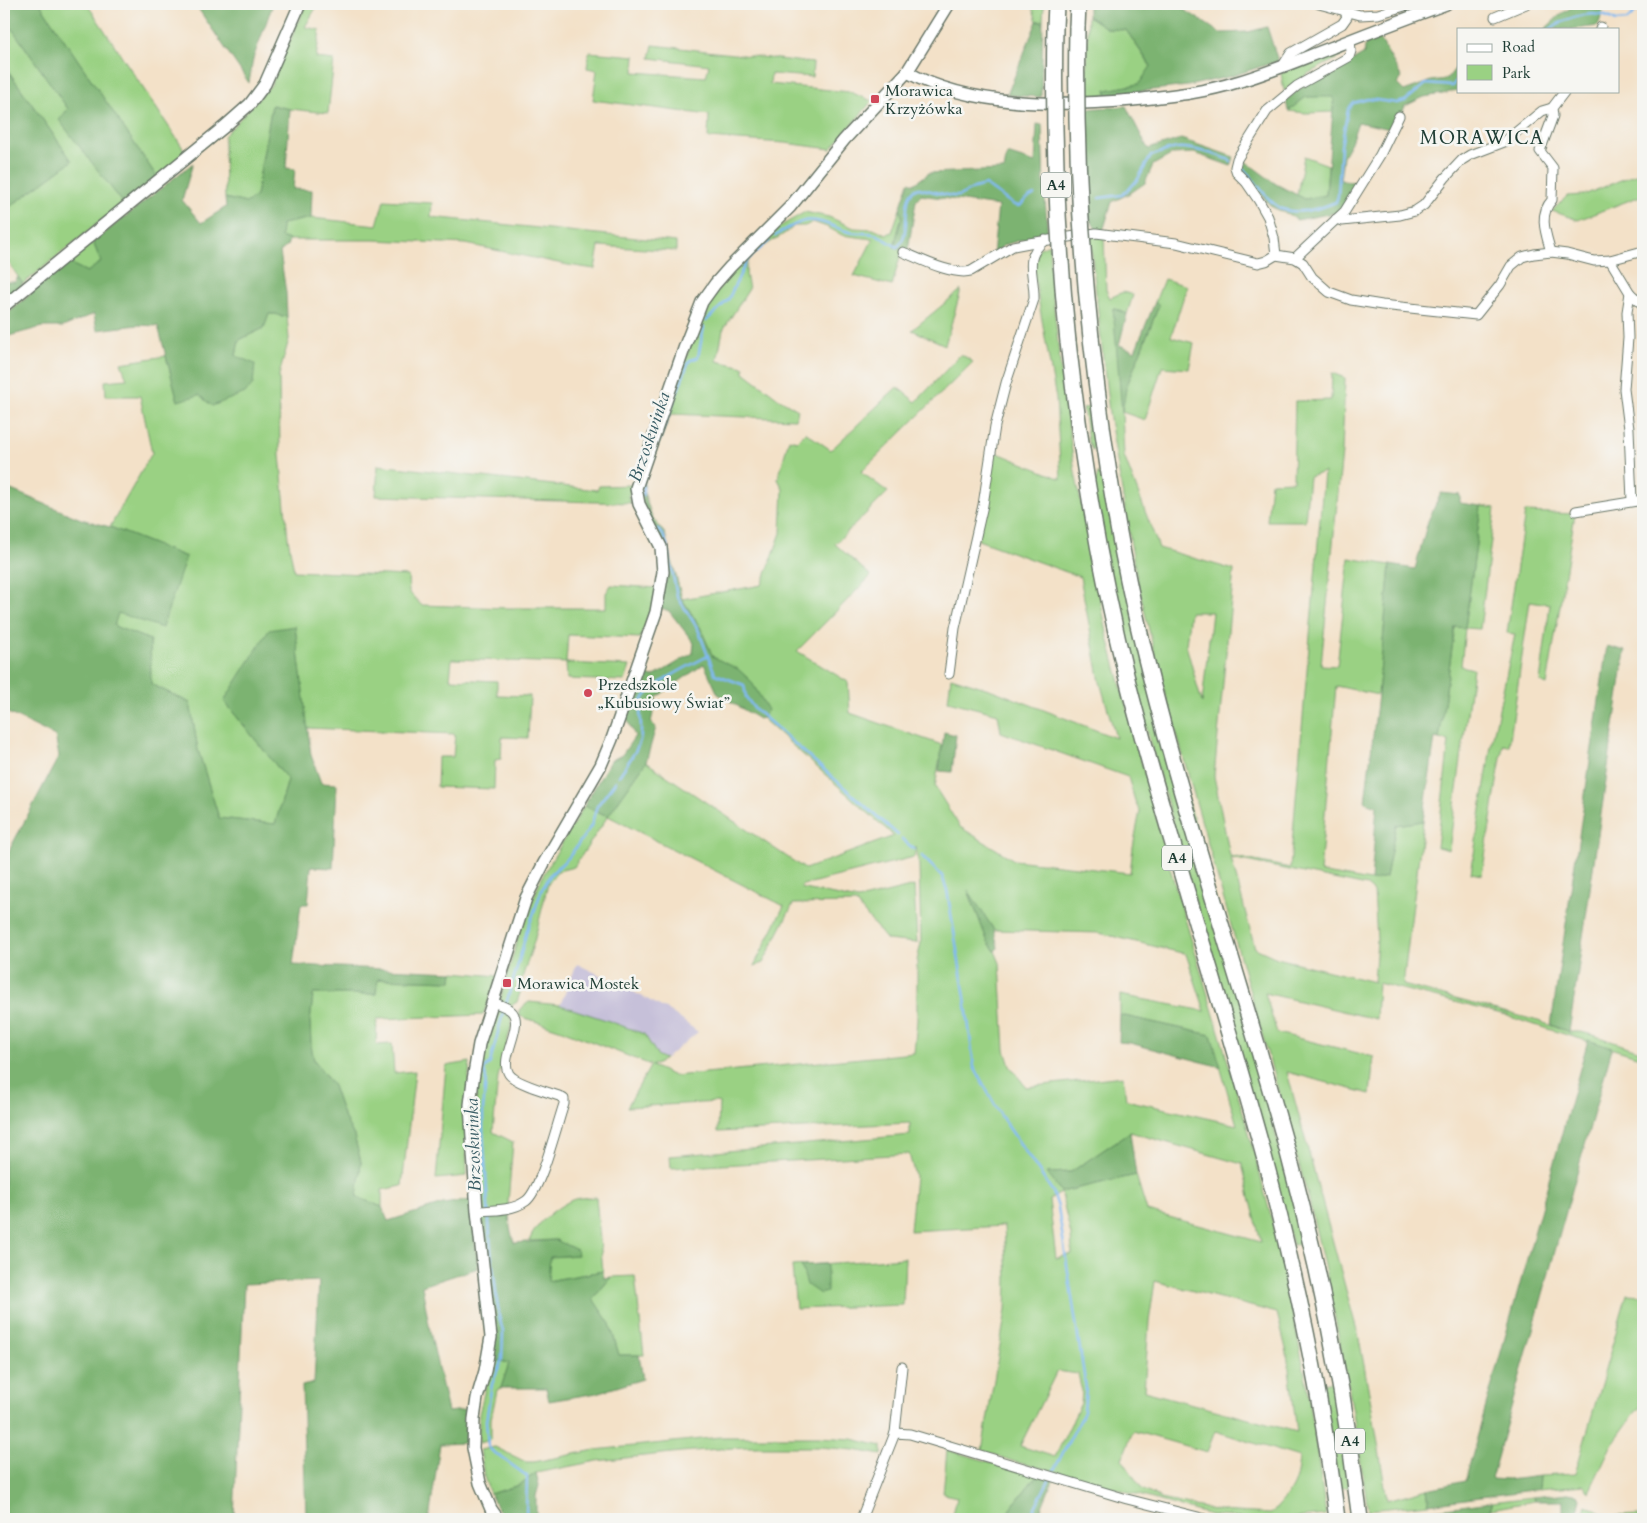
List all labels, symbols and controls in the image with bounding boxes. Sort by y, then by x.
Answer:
legend [1457,28,1620,92]
text: Road [1502,37,1535,57]
text: Park [1502,63,1531,83]
place label: Morawica Krzyżówka [885,80,963,120]
marker: Morawica Krzyżówka [869,93,881,105]
district label: MORAWICA [1420,125,1544,151]
road number: A4 [1041,172,1071,198]
water label: Brzoskwinka [622,389,677,486]
place label: Przedszkole „Kubusiowy Świat” [598,674,730,714]
marker: Przedszkole „Kubusiowy Świat” [582,687,594,699]
road number: A4 [1162,846,1192,870]
place label: Morawica Mostek [517,973,640,995]
marker: Morawica Mostek [501,977,513,989]
water label: Brzoskwinka [459,1098,488,1192]
road number: A4 [1335,1428,1365,1454]

